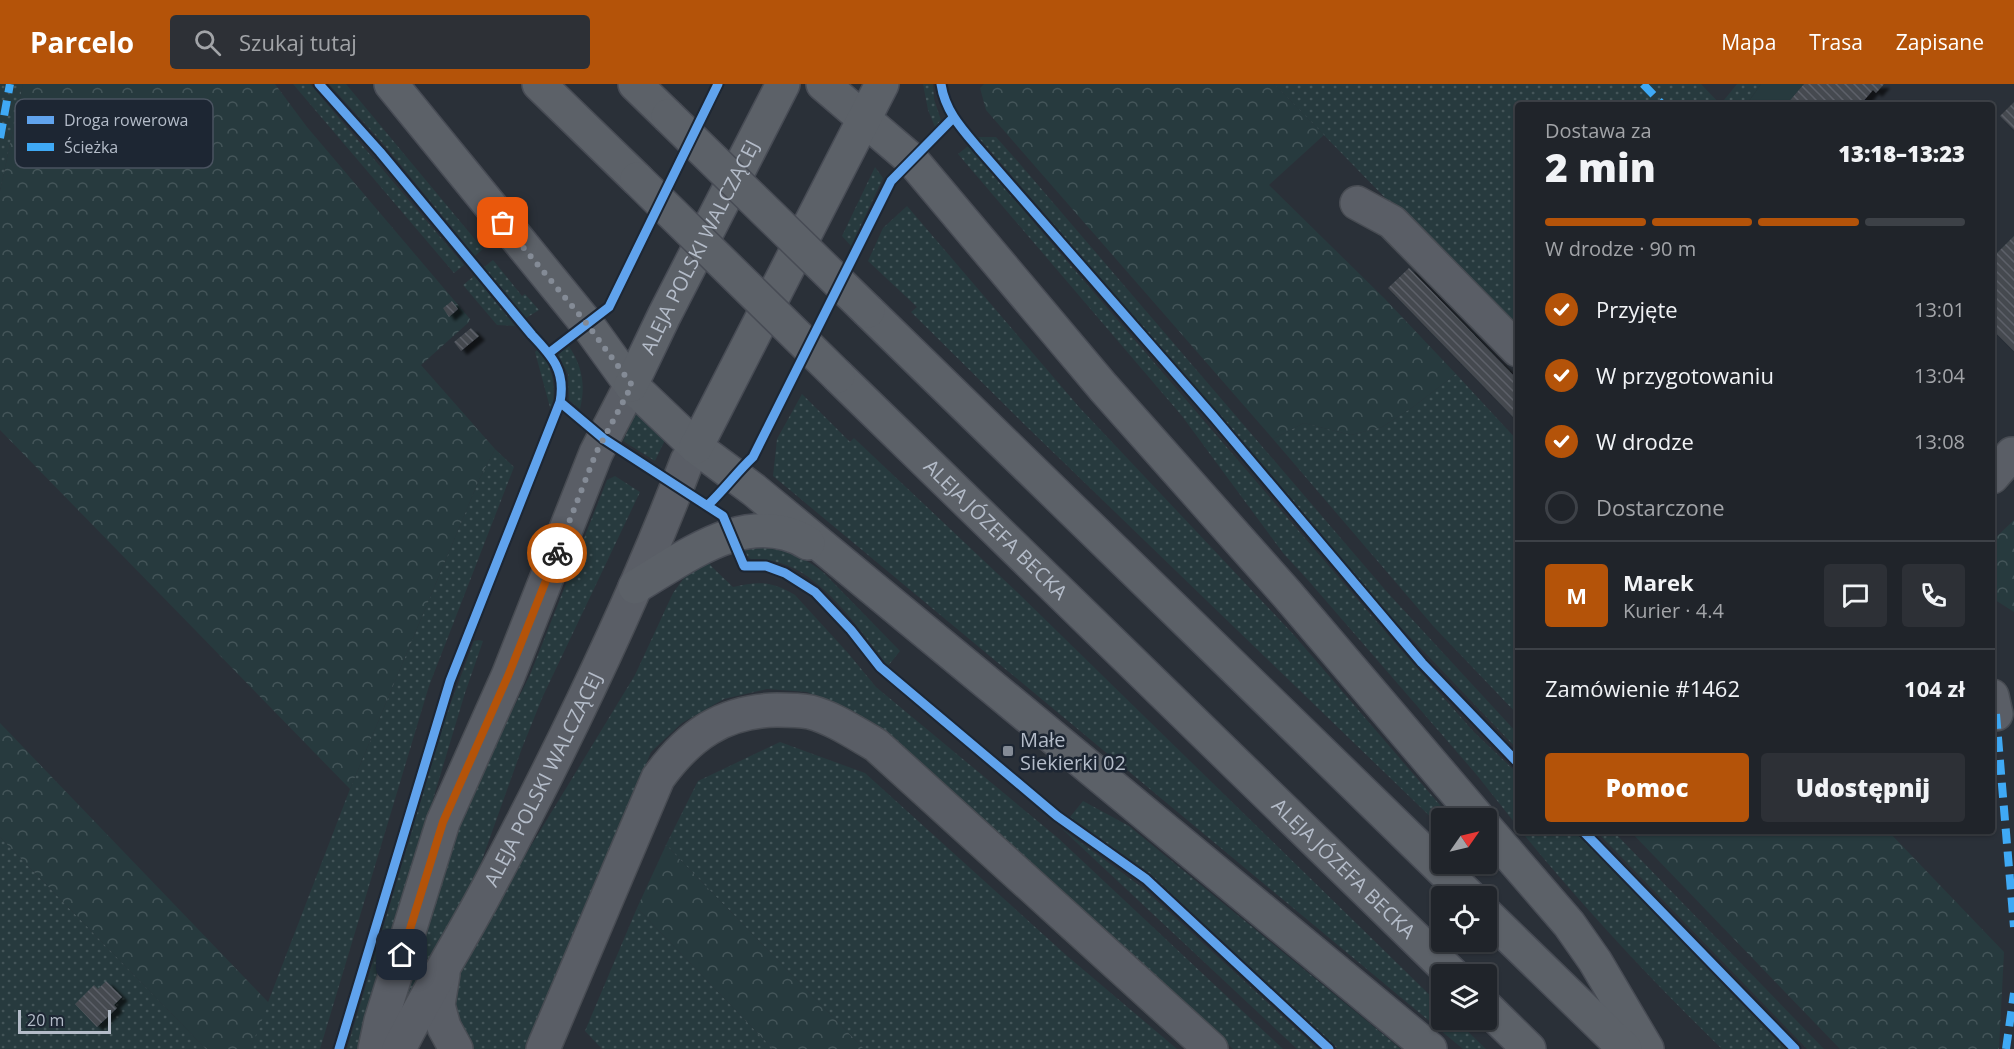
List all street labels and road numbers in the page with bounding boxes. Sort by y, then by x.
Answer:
street label: ALEJA POLSKI WALCZĄCEJ [634,135,765,359]
street label: ALEJA JÓZEFA BECKA [918,453,1074,606]
street label: ALEJA POLSKI WALCZĄCEJ [477,667,608,891]
street label: ALEJA JÓZEFA BECKA [1266,792,1422,945]

